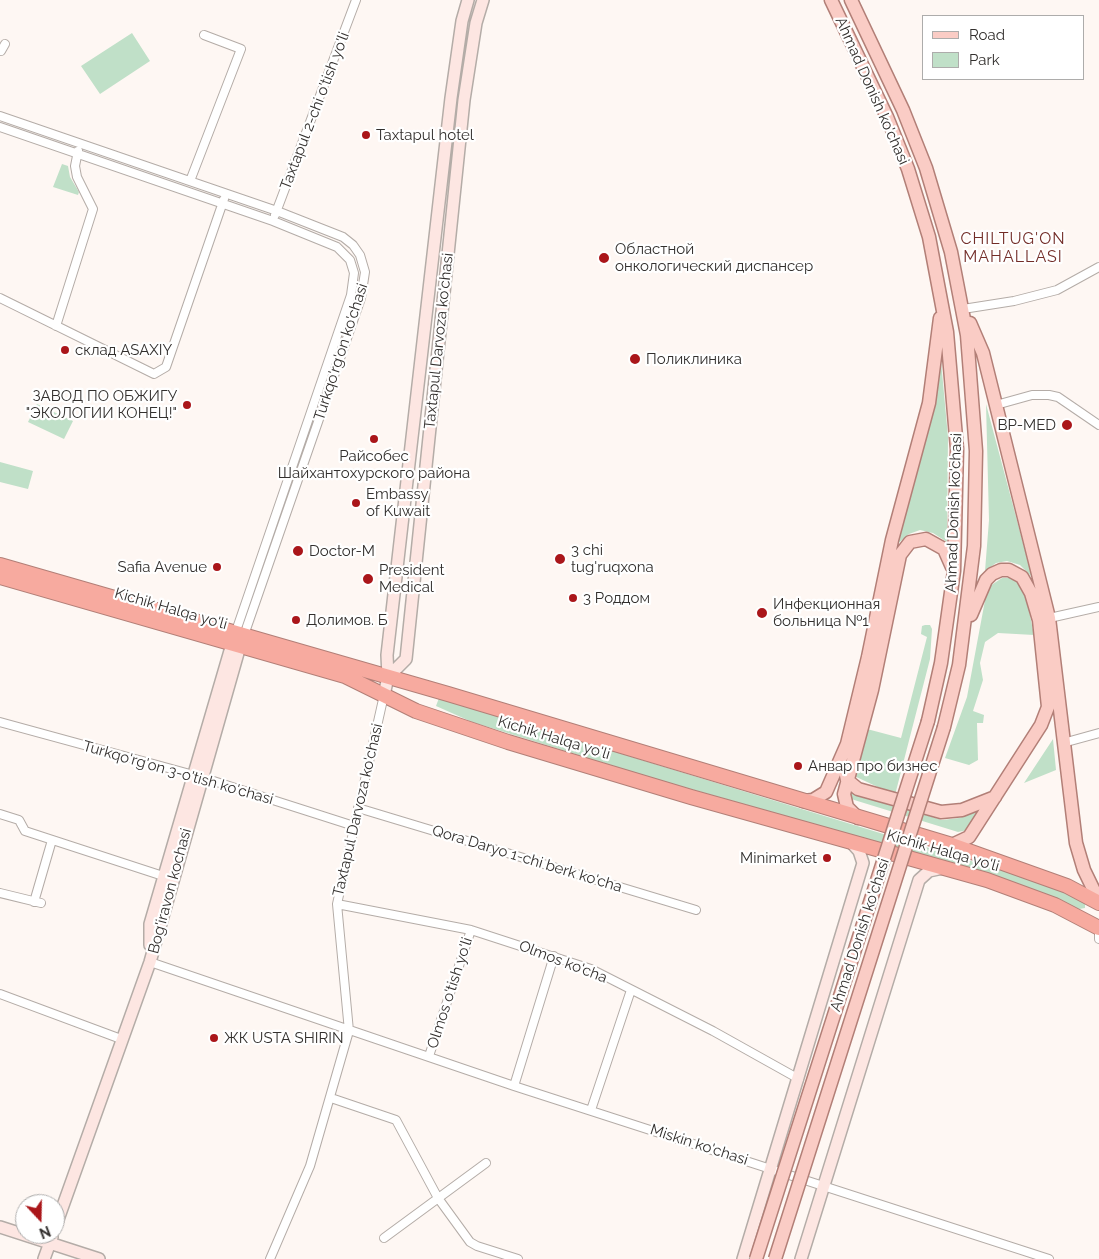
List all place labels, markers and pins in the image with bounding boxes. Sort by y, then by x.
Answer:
place label: Taxtapul hotel [376,126,474,144]
marker: Taxtapul hotel [360,129,372,141]
place label: Областной онкологический диспансер [615,240,813,275]
marker: Областной онкологический диспансер [597,251,611,265]
place label: склад ASAXIY [75,341,172,359]
marker: склад ASAXIY [59,344,71,356]
place label: Поликлиника [646,350,742,368]
marker: Поликлиника [628,352,642,366]
place label: ЗАВОД ПО ОБЖИГУ "ЭКОЛОГИИ КОНЕЦ!" [26,387,177,422]
marker: ЗАВОД ПО ОБЖИГУ "ЭКОЛОГИИ КОНЕЦ!" [181,399,193,411]
place label: BP-MED [997,416,1056,434]
marker: BP-MED [1060,418,1074,432]
marker: Райсобес Шайхантохурского района [368,433,380,445]
place label: Райсобес Шайхантохурского района [278,447,470,482]
place label: Embassy of Kuwait [366,485,430,520]
marker: Embassy of Kuwait [350,497,362,509]
place label: 3 chi tug'ruqxona [571,541,654,576]
place label: Doctor-M [309,542,375,560]
marker: Doctor-M [291,544,305,558]
marker: 3 chi tug'ruqxona [553,552,567,566]
place label: Safia Avenue [118,558,207,576]
marker: Safia Avenue [211,561,223,573]
place label: President Medical [379,561,445,596]
marker: President Medical [361,572,375,586]
place label: 3 Роддом [583,589,650,607]
marker: 3 Роддом [567,592,579,604]
place label: Инфекционная больница №1 [773,595,880,630]
marker: Инфекционная больница №1 [755,606,769,620]
place label: Долимов. Б [306,611,388,629]
marker: Долимов. Б [290,614,302,626]
place label: Анвар про бизнес [808,757,937,775]
marker: Анвар про бизнес [792,760,804,772]
place label: Minimarket [740,849,817,867]
marker: Minimarket [821,852,833,864]
place label: ЖК USTA SHIRIN [224,1029,344,1047]
marker: ЖК USTA SHIRIN [208,1032,220,1044]

